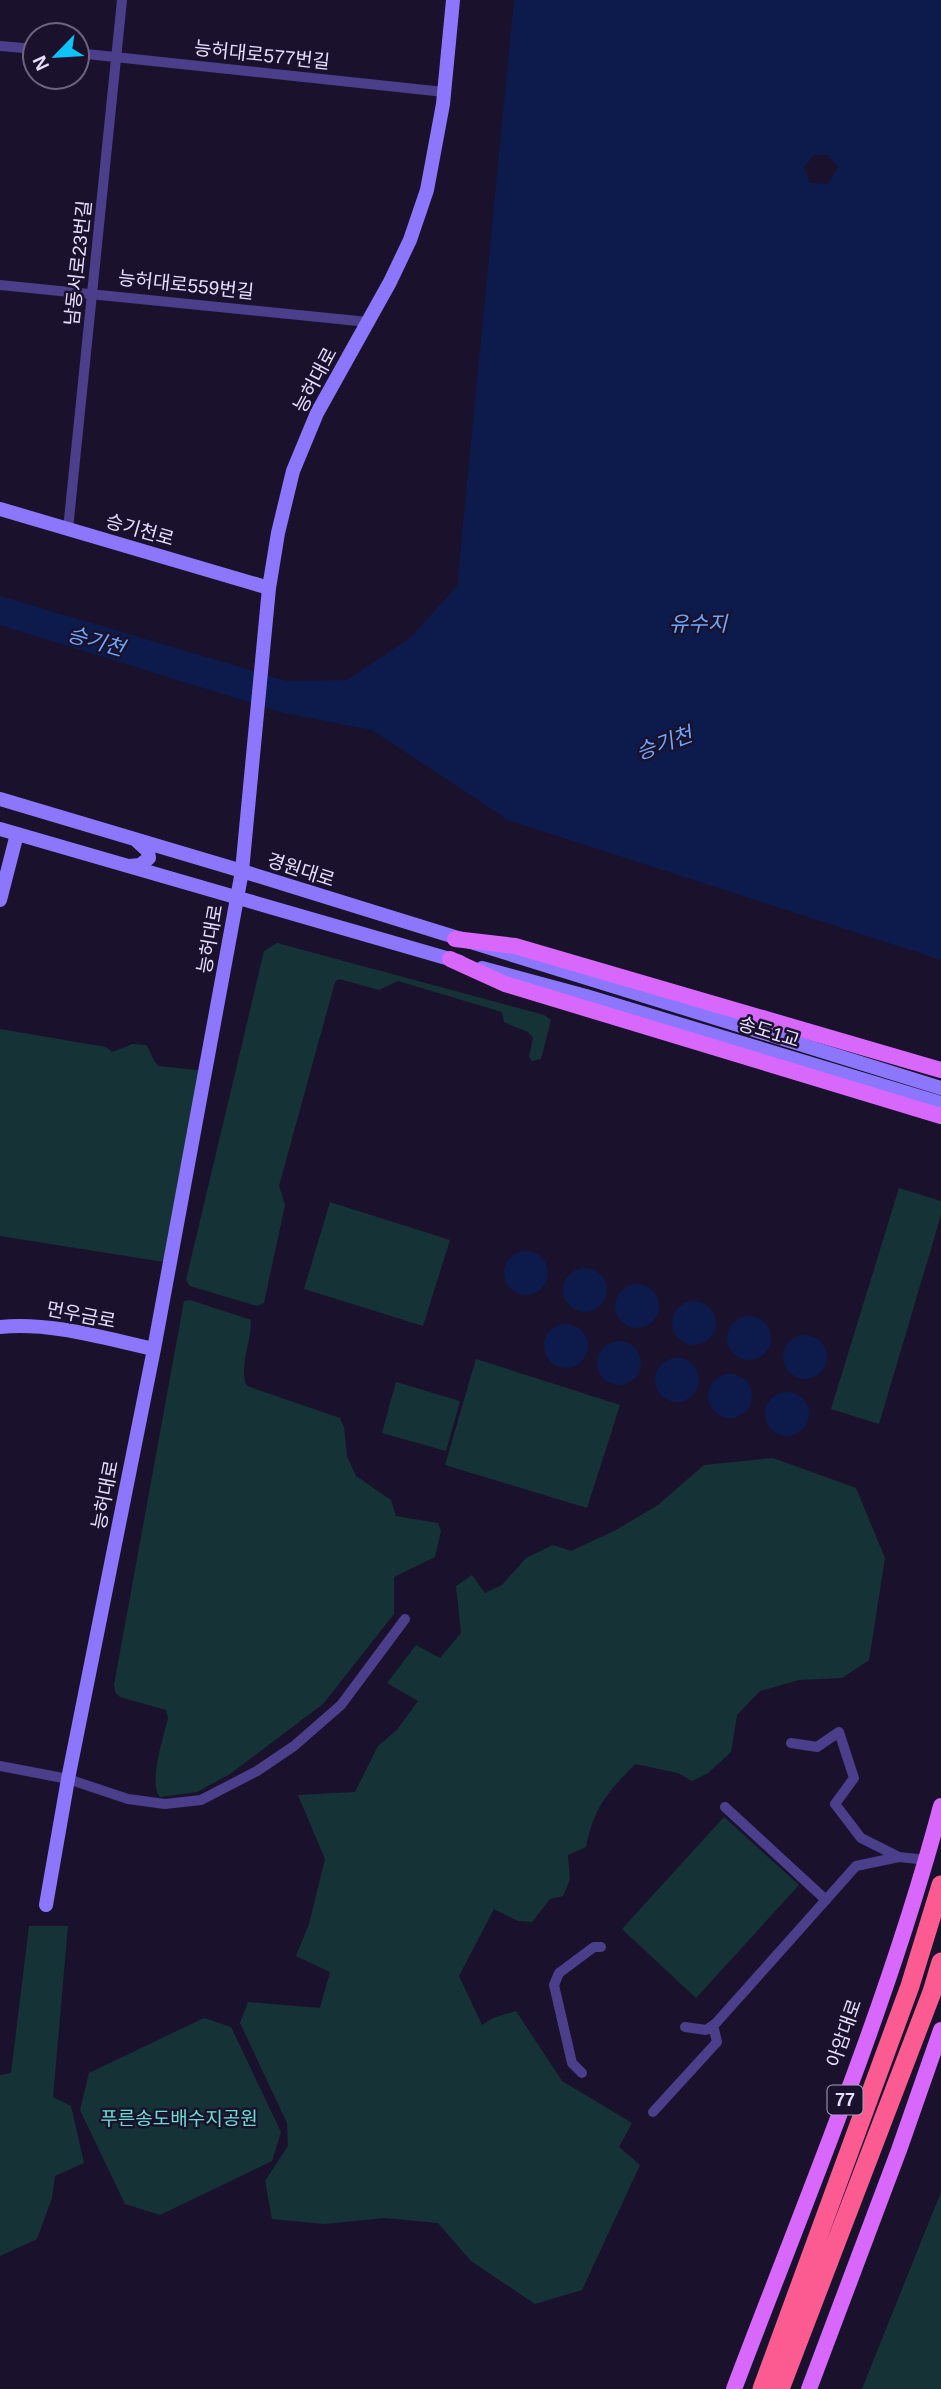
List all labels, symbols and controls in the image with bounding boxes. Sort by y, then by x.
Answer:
north arrow [21,21,91,91]
street label: 능허대로577번길 [193,37,331,73]
text: N [29,52,53,74]
street label: 남동서로23번길 [61,199,95,327]
street label: 능허대로559번길 [117,267,255,303]
street label: 능허대로 [289,344,341,416]
street label: 승기천로 [103,510,177,550]
water label: 유수지 [669,612,729,635]
water label: 승기천 [65,622,130,661]
water label: 승기천 [633,721,698,764]
street label: 경원대로 [265,849,337,891]
street label: 능허대로 [194,903,226,975]
street label: 송도1교 [736,1013,802,1051]
street label: 먼우금로 [45,1298,117,1332]
street label: 능허대로 [88,1459,122,1531]
street label: 아암대로 [823,1997,865,2069]
road number: 77 [828,2086,862,2114]
park label: 푸른송도배수지공원 [100,2108,258,2129]

